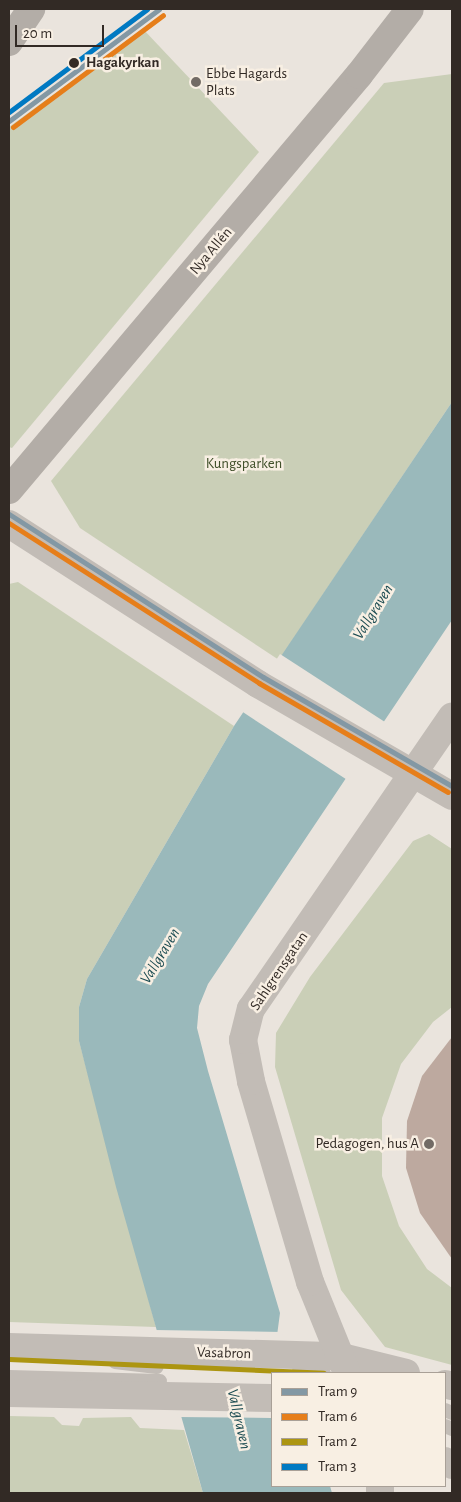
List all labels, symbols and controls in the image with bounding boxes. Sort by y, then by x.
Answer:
scale bar [18,15,106,47]
text: 20 m [23,26,52,41]
place label: Hagakyrkan [86,54,159,72]
marker: Hagakyrkan [66,55,82,71]
place label: Ebbe Hagards Plats [206,64,287,99]
marker: Ebbe Hagards Plats [190,76,202,88]
street label: Nya Allén [186,224,236,278]
park label: Kungsparken [206,455,282,473]
water label: Vallgraven [349,581,397,643]
water label: Vallgraven [136,925,184,987]
street label: Sahlgrensgatan [246,928,312,1014]
place label: Pedagogen, hus A [316,1135,419,1153]
marker: Pedagogen, hus A [423,1138,435,1150]
street label: Vasabron [197,1343,251,1363]
legend [271,1372,446,1487]
text: Tram 9 [318,1384,357,1399]
water label: Vallgraven [223,1387,255,1451]
text: Tram 6 [318,1409,357,1424]
text: Tram 2 [318,1434,357,1449]
text: Tram 3 [318,1459,357,1474]

